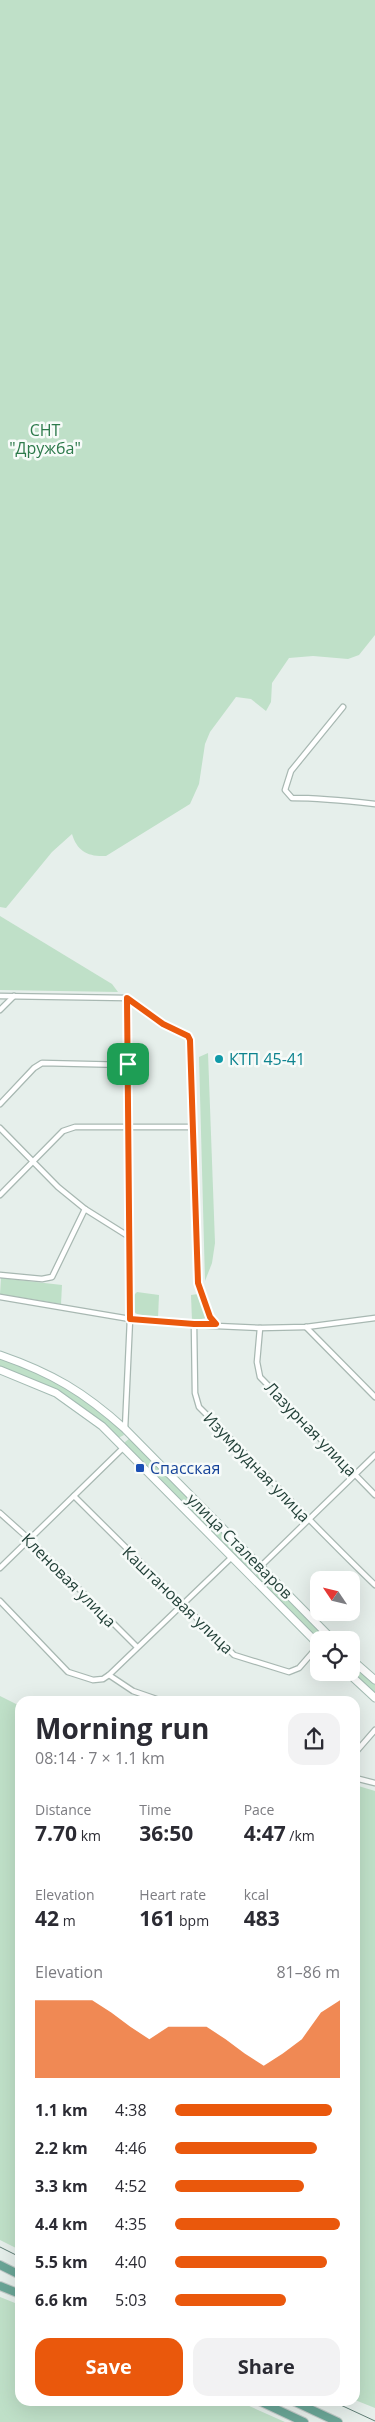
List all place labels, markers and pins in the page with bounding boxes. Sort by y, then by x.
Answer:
pin [107,1043,149,1085]
place label: КТП 45-41 [229,1048,305,1070]
marker: КТП 45-41 [213,1053,225,1065]
place label: Спасская [150,1457,220,1479]
marker: Спасская [134,1462,146,1474]

